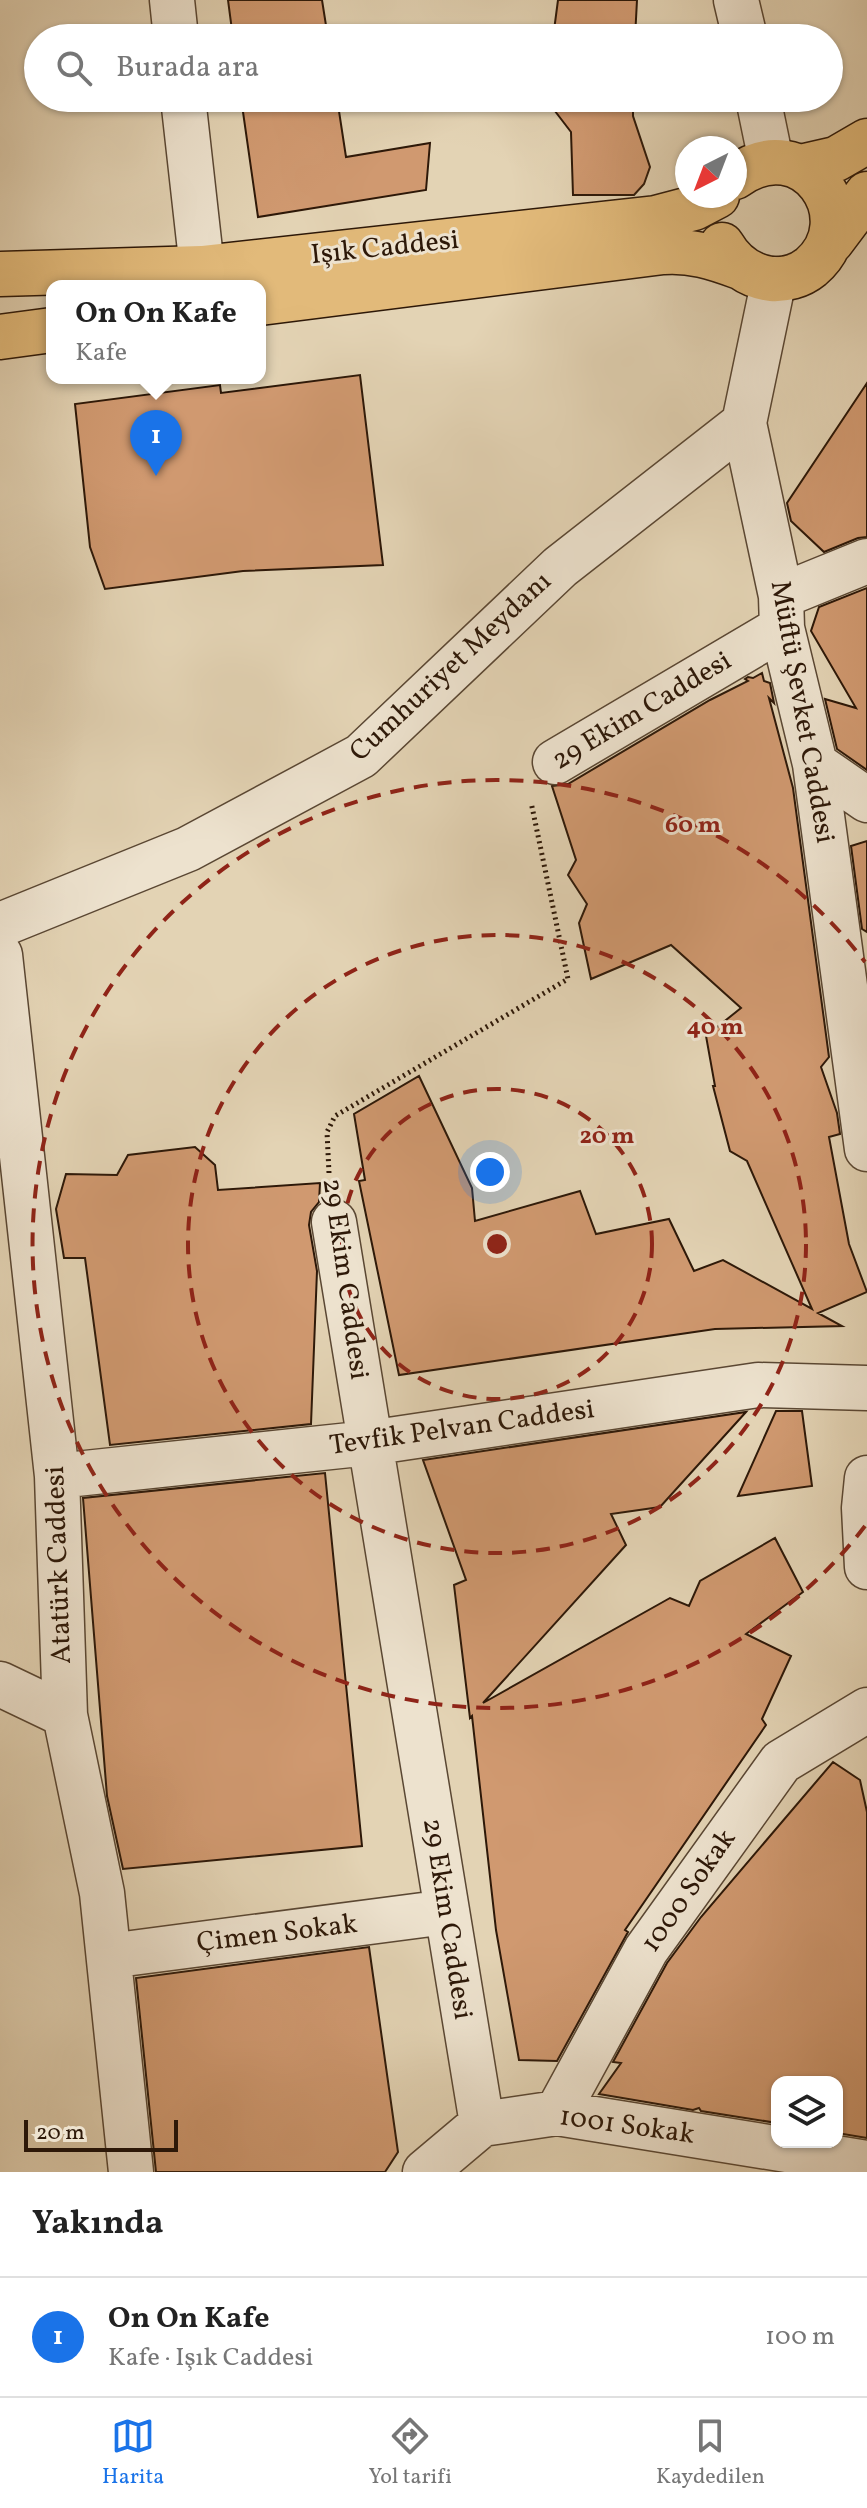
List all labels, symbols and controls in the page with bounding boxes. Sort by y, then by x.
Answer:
search box [24,24,843,112]
icon: search [52,46,96,90]
text: Burada ara [116,47,259,89]
north arrow [675,136,747,208]
street label: Işık Caddesi [309,221,461,275]
popup [46,280,266,384]
text: On On Kafe [75,293,237,335]
text: Kafe [75,335,127,371]
pin: 1 [130,410,182,476]
street label: Cumhuriyet Meydanı [341,563,561,771]
street label: Müftü Şevket Caddesi [760,578,844,846]
street label: 29 Ekim Caddesi [545,642,739,780]
text: 60 m [665,809,721,843]
text: 40 m [687,1011,743,1045]
text: 20 m [579,1120,635,1154]
your location [470,1152,510,1192]
street label: 29 Ekim Caddesi [312,1176,378,1382]
centre of rings [483,1230,511,1258]
street label: Tevfik Pelvan Caddesi [327,1390,597,1466]
street label: Atatürk Caddesi [36,1465,82,1665]
street label: 29 Ekim Caddesi [412,1816,482,2022]
street label: 1000 Sokak [632,1821,746,1961]
street label: Çimen Sokak [194,1905,360,1963]
map controls [771,2076,843,2148]
button: layers [771,2076,843,2148]
street label: 1001 Sokak [557,2097,697,2155]
scale bar [24,2116,178,2152]
text: 20 m [36,2118,85,2149]
text: Yakında [32,2201,164,2248]
text: On On Kafe [108,2298,270,2340]
text: 1 [53,2319,63,2355]
text: 100 m [765,2319,835,2355]
text: Kafe · Işık Caddesi [108,2340,313,2376]
tab: Harita [102,2414,164,2493]
tab: Yol tarifi [368,2414,452,2493]
tab: Kaydedilen [656,2414,765,2493]

